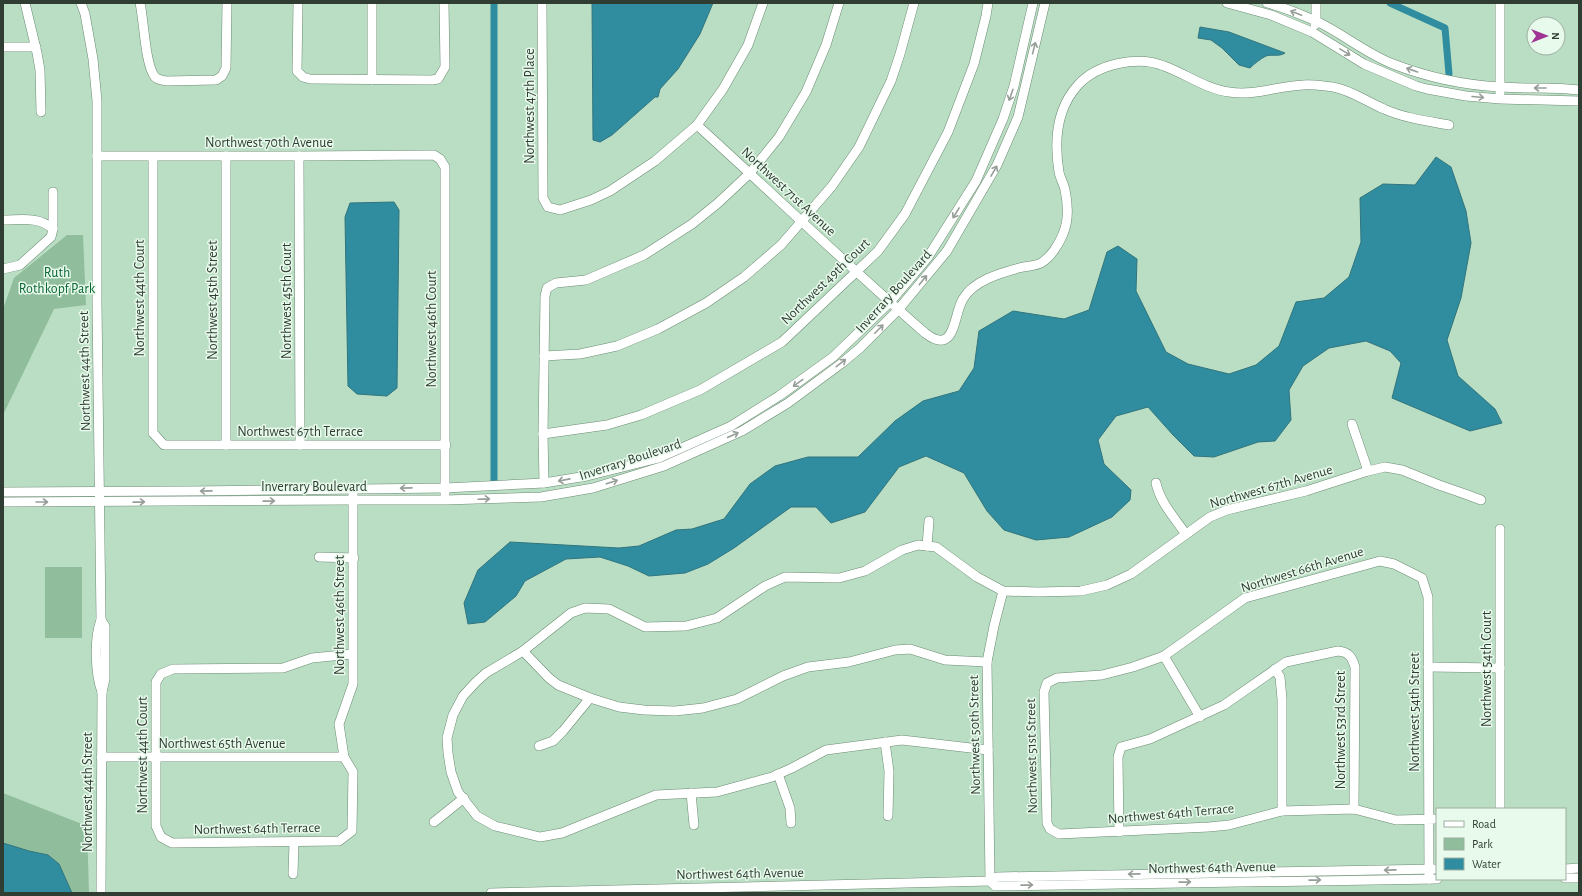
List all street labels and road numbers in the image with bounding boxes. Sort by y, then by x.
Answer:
street label: Northwest 47th Place [523,48,537,164]
street label: Northwest 70th Avenue [205,136,333,150]
street label: Northwest 71st Avenue [739,145,838,239]
street label: Northwest 49th Court [779,236,873,327]
street label: Northwest 44th Court [133,239,147,357]
street label: Northwest 45th Street [206,240,220,360]
street label: Northwest 45th Court [280,242,294,359]
street label: Inverrary Boulevard [853,248,934,336]
street label: Northwest 46th Court [425,270,439,387]
street label: Northwest 44th Street [77,310,93,431]
street label: Northwest 67th Terrace [237,425,363,439]
street label: Inverrary Boulevard [578,437,683,483]
street label: Northwest 67th Avenue [1208,463,1334,511]
street label: Inverrary Boulevard [261,480,367,494]
street label: Northwest 66th Avenue [1239,545,1365,595]
street label: Northwest 46th Street [333,554,347,675]
street label: Northwest 54th Court [1480,610,1494,727]
street label: Northwest 54th Street [1408,652,1422,772]
street label: Northwest 53rd Street [1334,670,1348,789]
street label: Northwest 50th Street [967,674,983,795]
street label: Northwest 44th Court [136,696,150,814]
street label: Northwest 51st Street [1024,698,1040,814]
street label: Northwest 44th Street [81,731,95,852]
street label: Northwest 65th Avenue [159,737,285,751]
street label: Northwest 64th Terrace [1107,802,1235,826]
street label: Northwest 64th Terrace [194,821,320,837]
street label: Northwest 64th Avenue [1148,860,1276,876]
street label: Northwest 64th Avenue [676,866,804,882]

